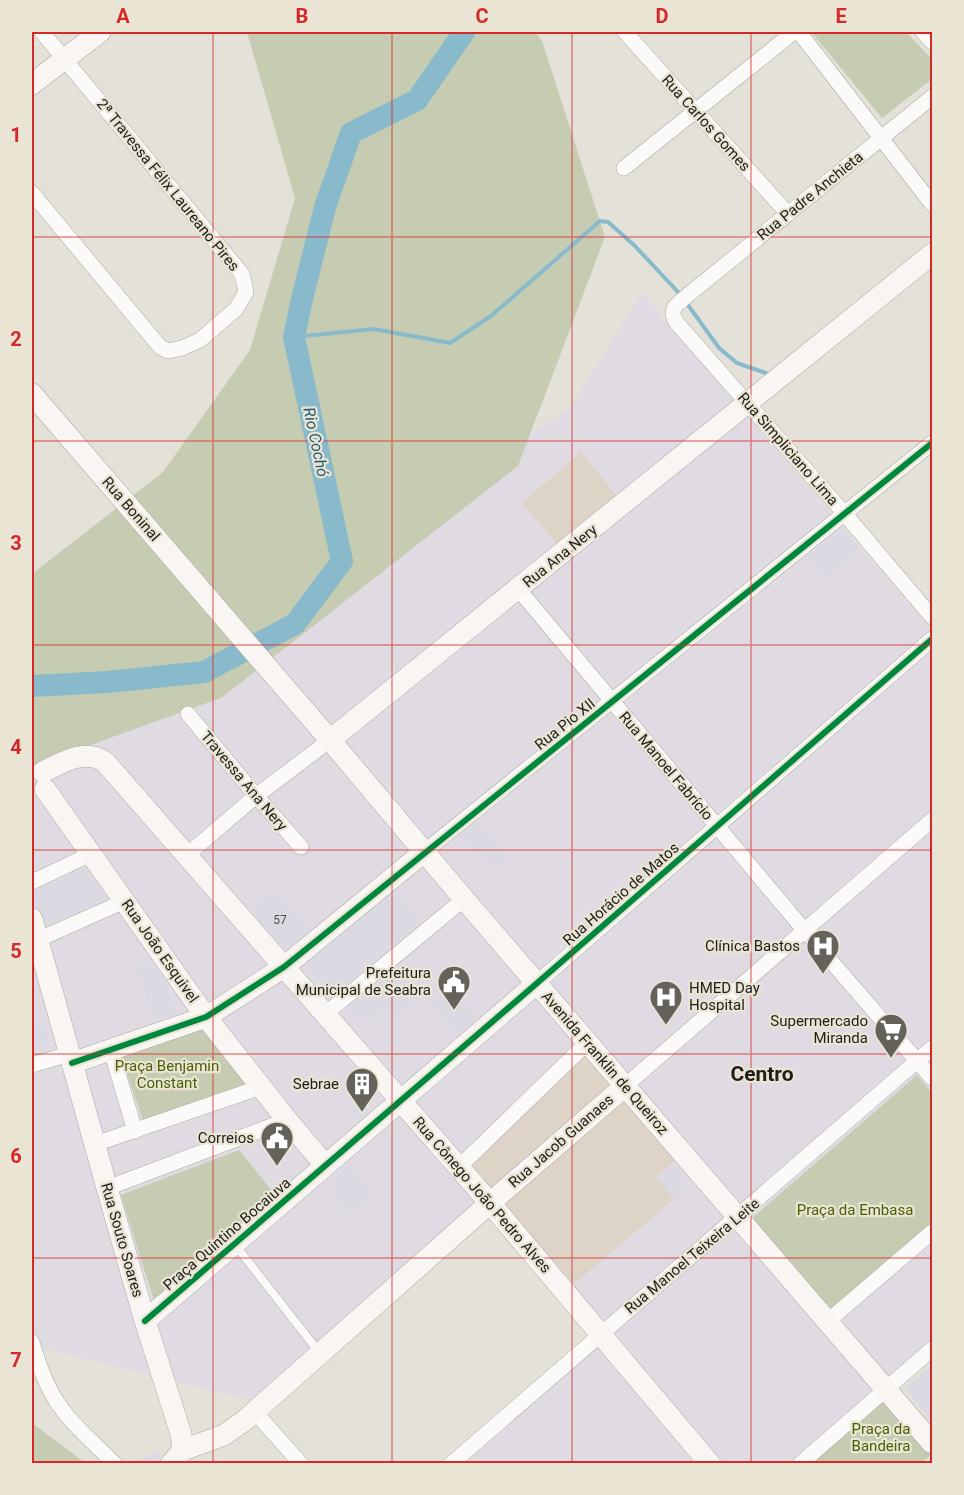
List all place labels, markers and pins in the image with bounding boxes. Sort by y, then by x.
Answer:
hospital icon: Clínica Bastos [805,928,841,975]
place label: Clínica Bastos [705,937,800,955]
place label: Prefeitura Municipal de Seabra [296,964,431,999]
public building icon: Prefeitura Municipal de Seabra [436,964,472,1011]
hospital icon: HMED Day Hospital [648,979,684,1026]
place label: HMED Day Hospital [689,979,760,1014]
place label: Supermercado Miranda [770,1012,868,1047]
supermarket icon: Supermercado Miranda [873,1012,909,1059]
building icon: Sebrae [344,1066,380,1113]
place label: Sebrae [293,1075,339,1093]
public building icon: Correios [259,1120,295,1167]
place label: Correios [198,1129,254,1147]

